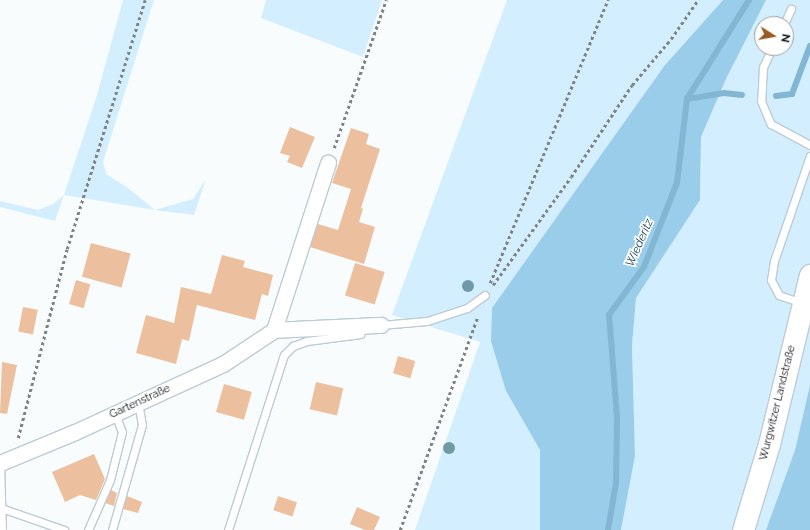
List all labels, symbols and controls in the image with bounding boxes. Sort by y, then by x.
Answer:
north arrow [754,16,794,56]
text: N [778,33,792,44]
water label: Wiederitz [623,217,657,269]
street label: Wurgwitzer Landstraße [757,344,799,462]
street label: Gartenstraße [108,382,172,422]

